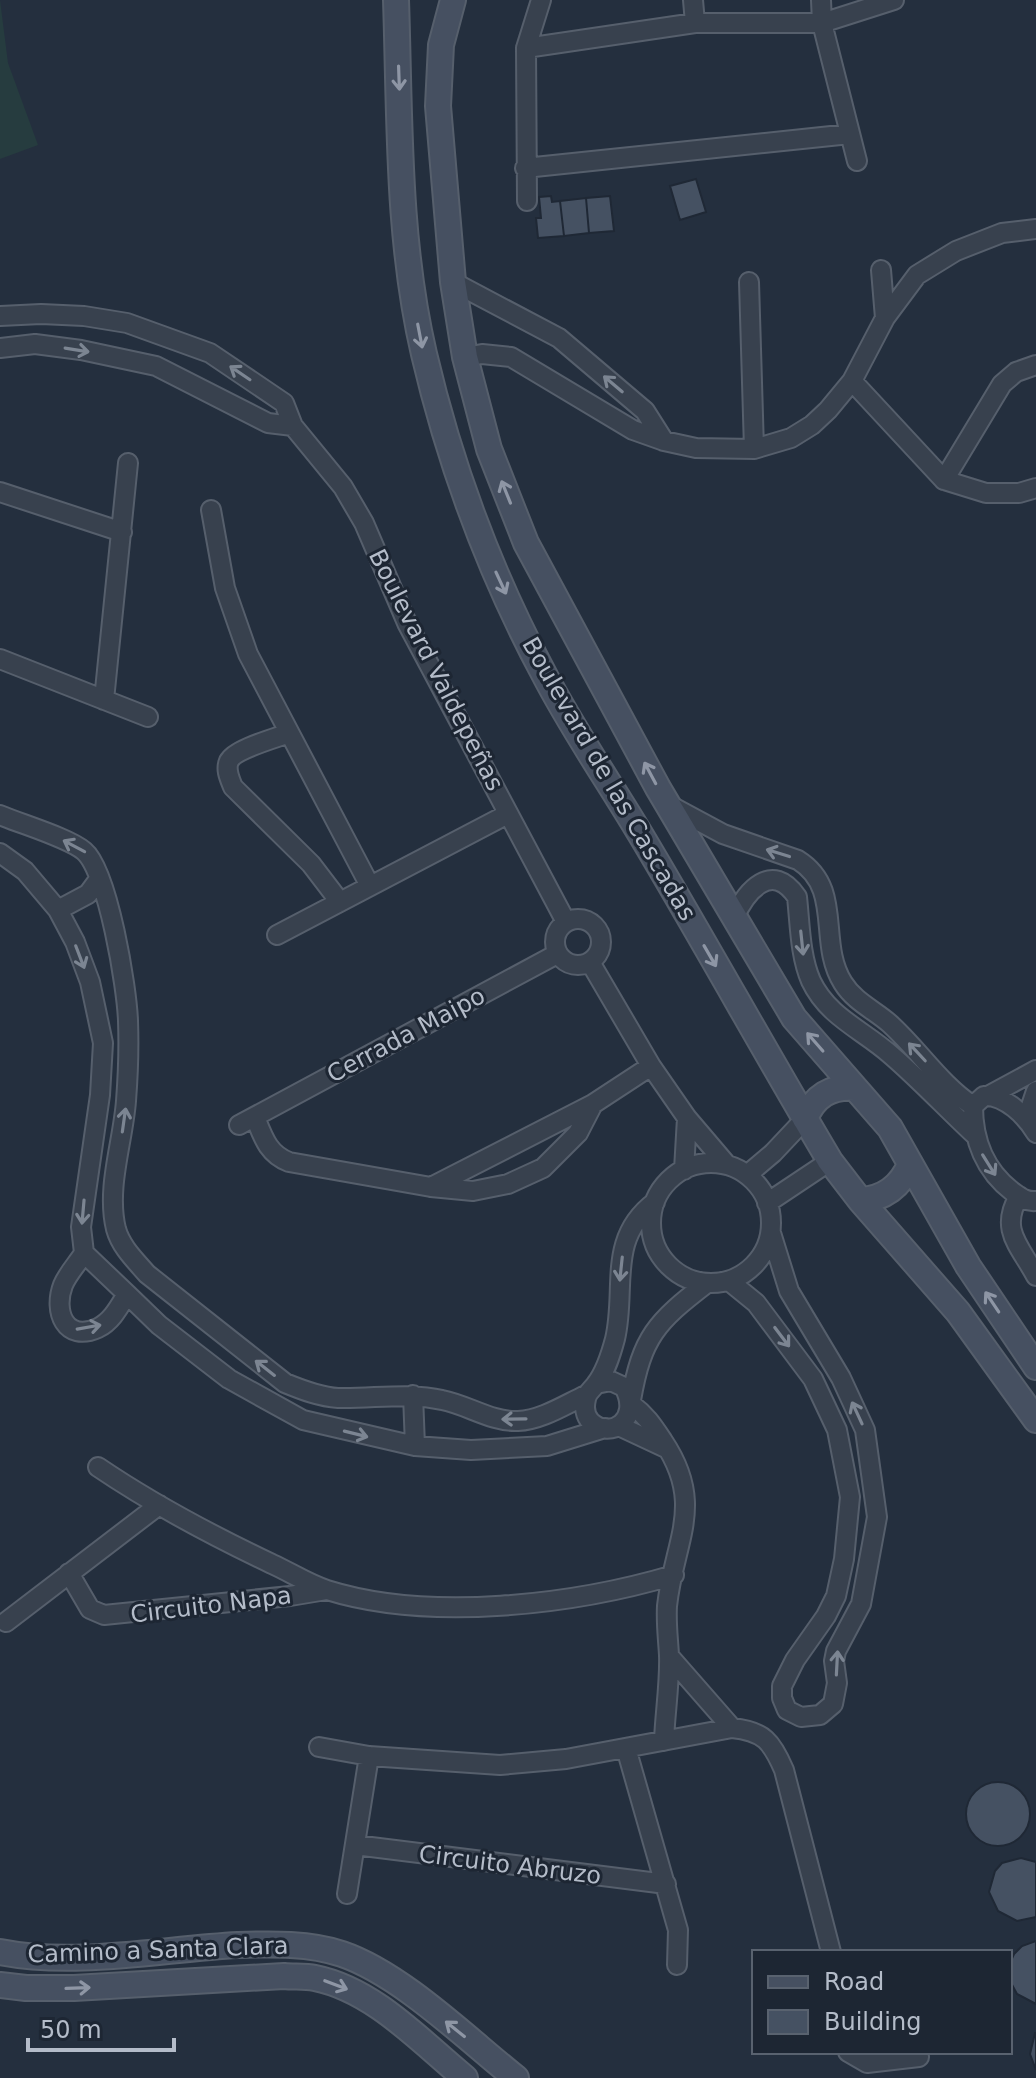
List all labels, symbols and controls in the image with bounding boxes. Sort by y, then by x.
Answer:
one-way arrow [391,64,406,91]
one-way arrow [414,323,429,349]
one-way arrow [64,343,90,358]
one-way arrow [229,365,251,382]
one-way arrow [603,375,624,393]
one-way arrow [498,480,512,505]
street label: Boulevard Valdepeñas [363,545,509,795]
one-way arrow [494,571,509,595]
street label: Boulevard de las Cascadas [516,632,702,926]
one-way arrow [642,762,657,786]
one-way arrow [62,838,86,854]
one-way arrow [765,845,791,860]
one-way arrow [795,929,810,955]
one-way arrow [74,944,89,969]
one-way arrow [703,944,719,967]
street label: Cerrada Maipo [322,982,490,1088]
one-way arrow [806,1033,824,1053]
one-way arrow [908,1042,927,1062]
one-way arrow [117,1108,132,1133]
one-way arrow [982,1153,998,1176]
one-way arrow [75,1199,90,1225]
one-way arrow [613,1255,628,1282]
one-way arrow [984,1291,1000,1314]
one-way arrow [75,1319,101,1334]
one-way arrow [774,1326,791,1347]
one-way arrow [255,1359,276,1376]
one-way arrow [849,1401,864,1425]
one-way arrow [501,1412,527,1427]
one-way arrow [343,1427,368,1442]
street label: Circuito Napa [129,1581,293,1629]
one-way arrow [830,1650,845,1676]
street label: Circuito Abruzo [417,1840,603,1890]
street label: Camino a Santa Clara [27,1931,289,1969]
legend [752,1950,1012,2054]
text: Road [824,1968,884,1996]
one-way arrow [323,1979,348,1993]
one-way arrow [64,1980,91,1995]
scale bar [28,2002,174,2052]
text: Building [824,2008,921,2036]
text: 50 m [40,2016,102,2044]
one-way arrow [445,2020,466,2038]

